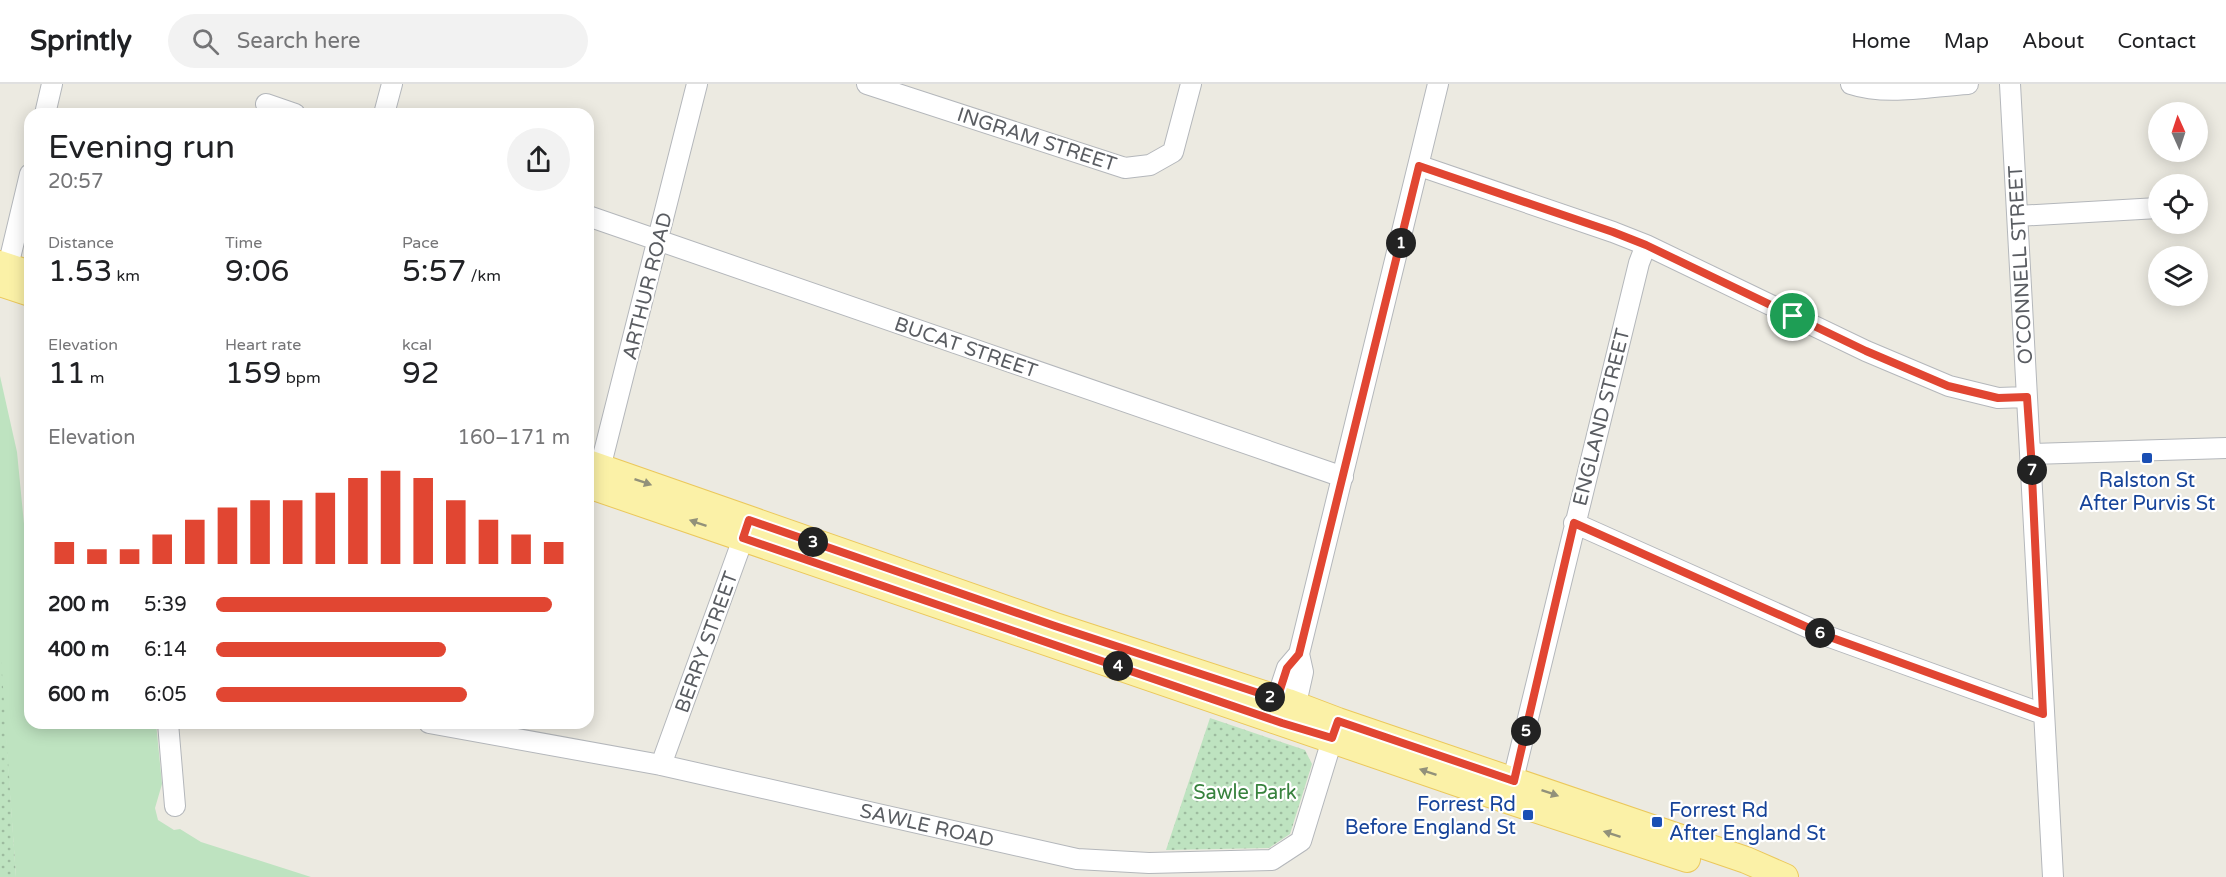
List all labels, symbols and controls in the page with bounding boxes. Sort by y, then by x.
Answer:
search box [168,14,588,68]
text: Sprintly [30,24,132,58]
icon: search [189,25,222,58]
text: Search here [237,28,361,54]
text: Home [1851,29,1911,54]
text: Map [1944,29,1989,54]
text: About [2022,29,2084,54]
text: Contact [2117,29,2196,54]
north arrow [2148,102,2208,162]
map controls [2148,102,2208,306]
street label: INGRAM STREET [954,103,1119,177]
text: Evening run [48,128,235,167]
button: share [507,128,570,191]
street label: O'CONNELL STREET [2004,165,2038,365]
text: 20:57 [48,170,103,194]
button: locate [2148,174,2208,234]
street label: ARTHUR ROAD [618,210,678,362]
pin: 1 [1386,228,1416,258]
text: Distance [48,233,114,253]
text: Time [225,233,262,253]
text: Pace [402,233,439,253]
text: 1 [1396,233,1406,253]
button: layers [2148,246,2208,306]
text: 1.53 [48,253,112,290]
text: 9:06 [225,253,289,290]
text: 5:57 [402,253,466,290]
text: km [112,266,140,286]
text: /km [466,266,501,286]
pin [1767,290,1818,341]
icon: arrive [1776,299,1809,332]
street label: BUCAT STREET [891,312,1040,384]
street label: ENGLAND STREET [1568,326,1636,508]
text: Elevation [48,335,118,355]
text: Heart rate [225,335,301,355]
text: kcal [402,335,432,355]
text: 11 [48,355,86,392]
text: 159 [225,355,282,392]
text: 92 [402,355,440,392]
text: m [86,368,105,388]
text: bpm [282,368,321,388]
text: Elevation [48,426,135,450]
text: 160–171 m [457,426,570,450]
marker: Ralston St After Purvis St [2140,451,2154,465]
pin: 7 [2017,455,2047,485]
text: 7 [2027,460,2037,480]
place label: Ralston St After Purvis St [2079,469,2216,516]
one-way arrow [634,478,652,488]
one-way arrow [689,518,707,527]
pin: 3 [798,527,828,557]
text: 3 [808,532,818,552]
street label: BERRY STREET [670,568,744,716]
text: 200 m [48,593,109,617]
text: 5:39 [144,593,187,617]
pin: 6 [1805,618,1835,648]
text: 6 [1815,623,1825,643]
text: 400 m [48,638,109,662]
text: 6:14 [144,638,187,662]
pin: 4 [1103,651,1133,681]
text: 4 [1113,656,1123,676]
pin: 2 [1255,682,1285,712]
text: 600 m [48,683,109,707]
text: 6:05 [144,683,187,707]
text: 2 [1265,687,1275,707]
pin: 5 [1511,716,1541,746]
text: 5 [1521,721,1531,741]
one-way arrow [1419,766,1437,776]
park label: Sawle Park [1193,781,1297,805]
one-way arrow [1541,789,1559,799]
place label: Forrest Rd Before England St [1345,793,1516,840]
street label: SAWLE ROAD [857,799,996,853]
place label: Forrest Rd After England St [1669,799,1826,846]
marker: Forrest Rd Before England St [1521,808,1535,822]
marker: Forrest Rd After England St [1650,815,1664,829]
one-way arrow [1603,829,1621,838]

